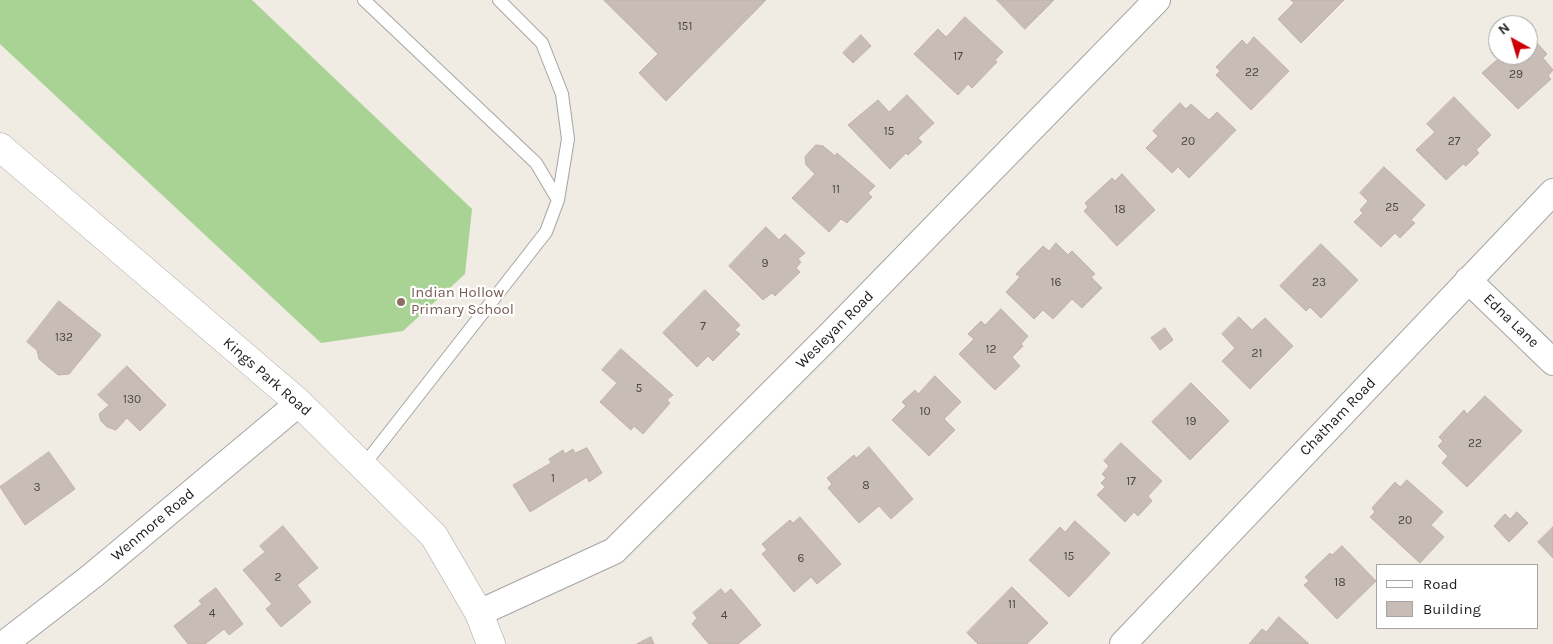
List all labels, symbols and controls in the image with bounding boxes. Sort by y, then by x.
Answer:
north arrow [1488,15,1538,65]
text: N [1495,19,1513,39]
house number: 151 [678,20,692,34]
house number: 17 [953,50,963,64]
house number: 22 [1245,66,1259,80]
house number: 29 [1509,68,1523,82]
house number: 15 [884,125,894,139]
house number: 20 [1181,135,1195,149]
house number: 27 [1448,135,1460,149]
house number: 11 [832,183,840,197]
house number: 25 [1385,201,1399,215]
house number: 18 [1114,203,1126,217]
house number: 9 [762,257,768,271]
house number: 16 [1051,276,1061,290]
house number: 23 [1312,276,1326,290]
place label: Indian Hollow Primary School [411,284,514,319]
street label: Wesleyan Road [792,287,878,373]
street label: Edna Lane [1479,290,1543,352]
marker: Indian Hollow Primary School [395,296,407,308]
house number: 7 [700,320,706,334]
house number: 132 [55,331,73,345]
street label: Kings Park Road [219,334,315,420]
house number: 12 [986,343,996,357]
house number: 21 [1252,347,1262,361]
street label: Chatham Road [1296,374,1380,460]
house number: 5 [636,382,642,396]
house number: 130 [123,393,141,407]
house number: 10 [919,405,931,419]
house number: 19 [1186,415,1196,429]
house number: 22 [1468,437,1482,451]
house number: 1 [551,472,555,486]
house number: 17 [1126,475,1136,489]
house number: 8 [862,479,870,493]
house number: 3 [33,481,41,495]
street label: Wenmore Road [108,485,198,565]
house number: 20 [1398,514,1412,528]
house number: 15 [1064,550,1074,564]
house number: 6 [798,552,804,566]
legend [1376,564,1538,629]
house number: 2 [275,571,281,585]
text: Road [1423,575,1458,593]
house number: 18 [1334,576,1346,590]
house number: 11 [1008,598,1016,612]
text: Building [1423,600,1481,618]
house number: 4 [209,607,215,621]
house number: 4 [721,609,727,623]

